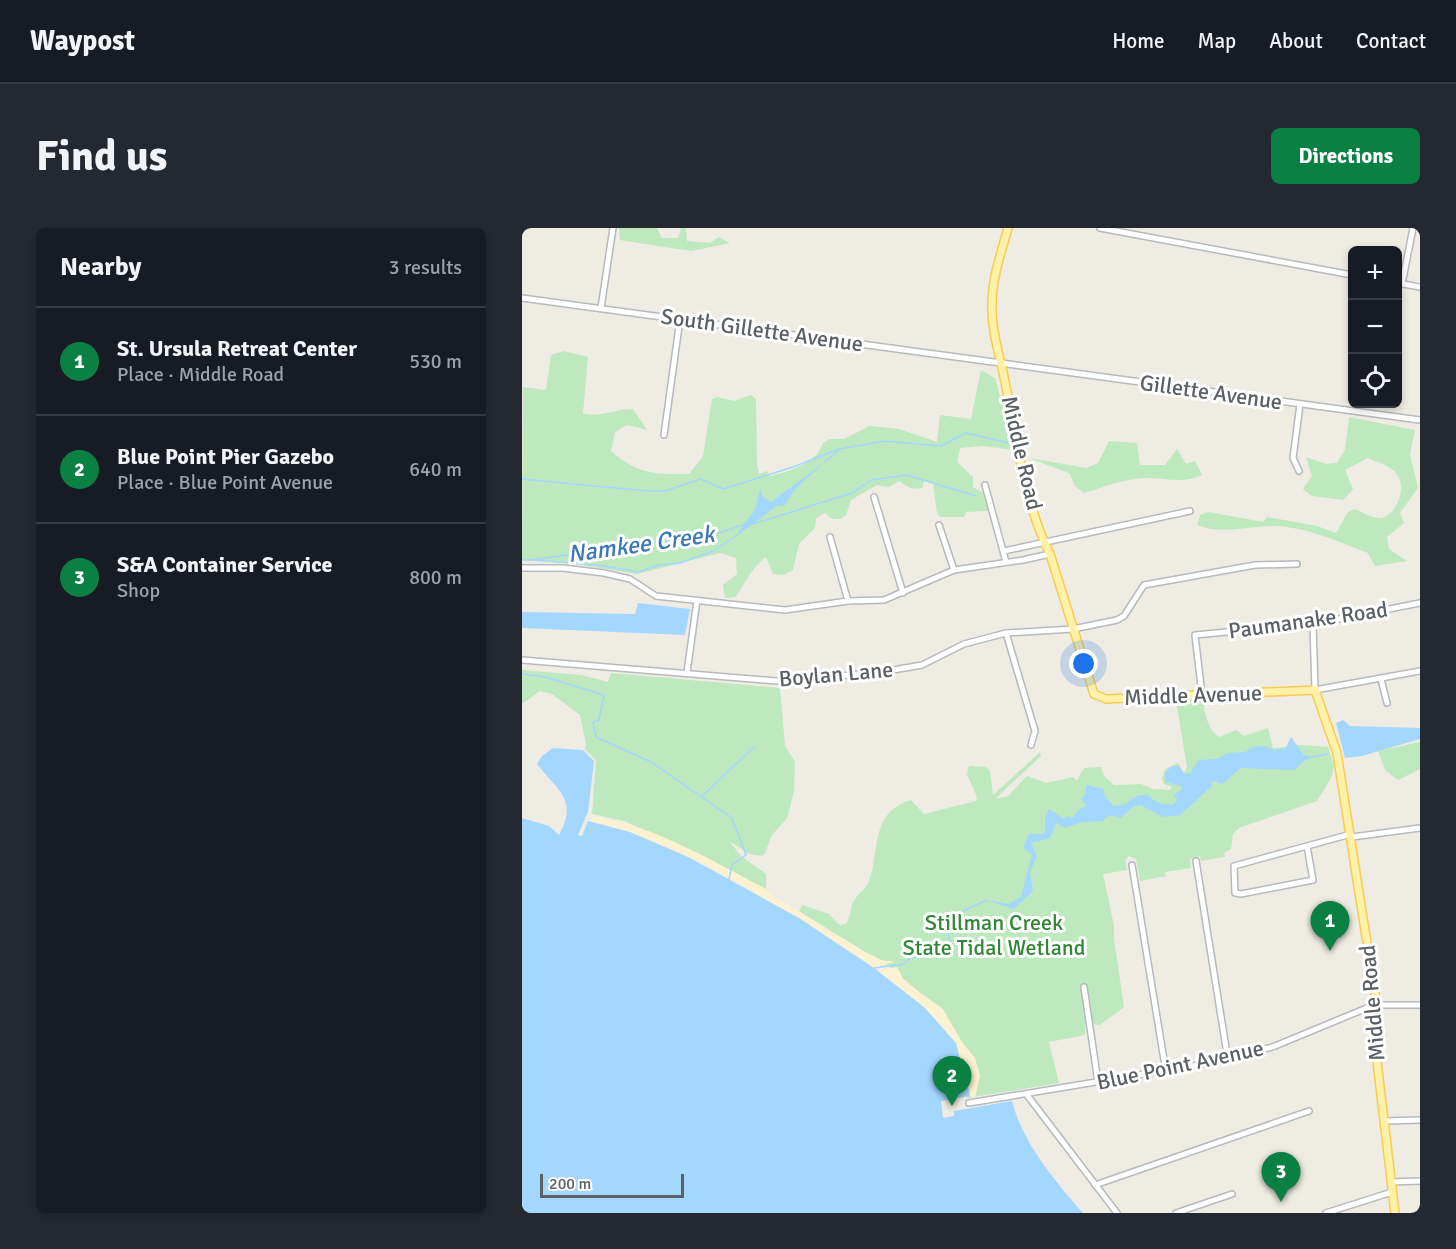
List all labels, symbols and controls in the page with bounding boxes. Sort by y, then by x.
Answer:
text: Waypost [30,24,135,58]
text: Home [1112,28,1165,54]
text: Map [1198,28,1236,54]
text: About [1269,28,1323,54]
text: Contact [1356,28,1426,54]
button: Directions [1271,128,1420,184]
text: Find us [36,131,167,182]
map controls [1348,246,1402,408]
button: + [1348,246,1402,300]
text: Nearby [60,251,141,283]
text: 3 results [389,255,462,280]
button: − [1348,300,1402,354]
street label: South Gillette Avenue [659,302,865,358]
text: St. Ursula Retreat Center [117,335,357,362]
text: 1 [74,349,85,374]
text: 530 m [409,349,462,374]
button: locate [1348,354,1402,408]
text: Place · Middle Road [117,362,284,387]
street label: Gillette Avenue [1138,369,1284,415]
street label: Middle Road [996,393,1048,513]
text: Blue Point Pier Gazebo [117,443,334,470]
text: 2 [74,457,85,482]
text: 640 m [409,457,462,482]
text: Place · Blue Point Avenue [117,470,333,495]
water label: Namkee Creek [566,519,718,569]
text: S&A Container Service [117,551,332,578]
text: 3 [74,565,85,590]
text: 800 m [409,565,462,590]
text: Shop [117,578,160,603]
street label: Paumanake Road [1227,595,1389,645]
your location [1069,649,1098,678]
street label: Boylan Lane [778,656,894,692]
street label: Middle Avenue [1124,679,1262,711]
pin: 1 [1310,902,1350,951]
park label: Stillman Creek State Tidal Wetland [903,909,1085,961]
street label: Middle Road [1353,944,1391,1062]
street label: Blue Point Avenue [1094,1034,1266,1096]
pin: 2 [932,1056,972,1106]
pin: 3 [1262,1152,1300,1202]
scale bar [540,1171,684,1198]
text: 200 m [549,1174,591,1194]

